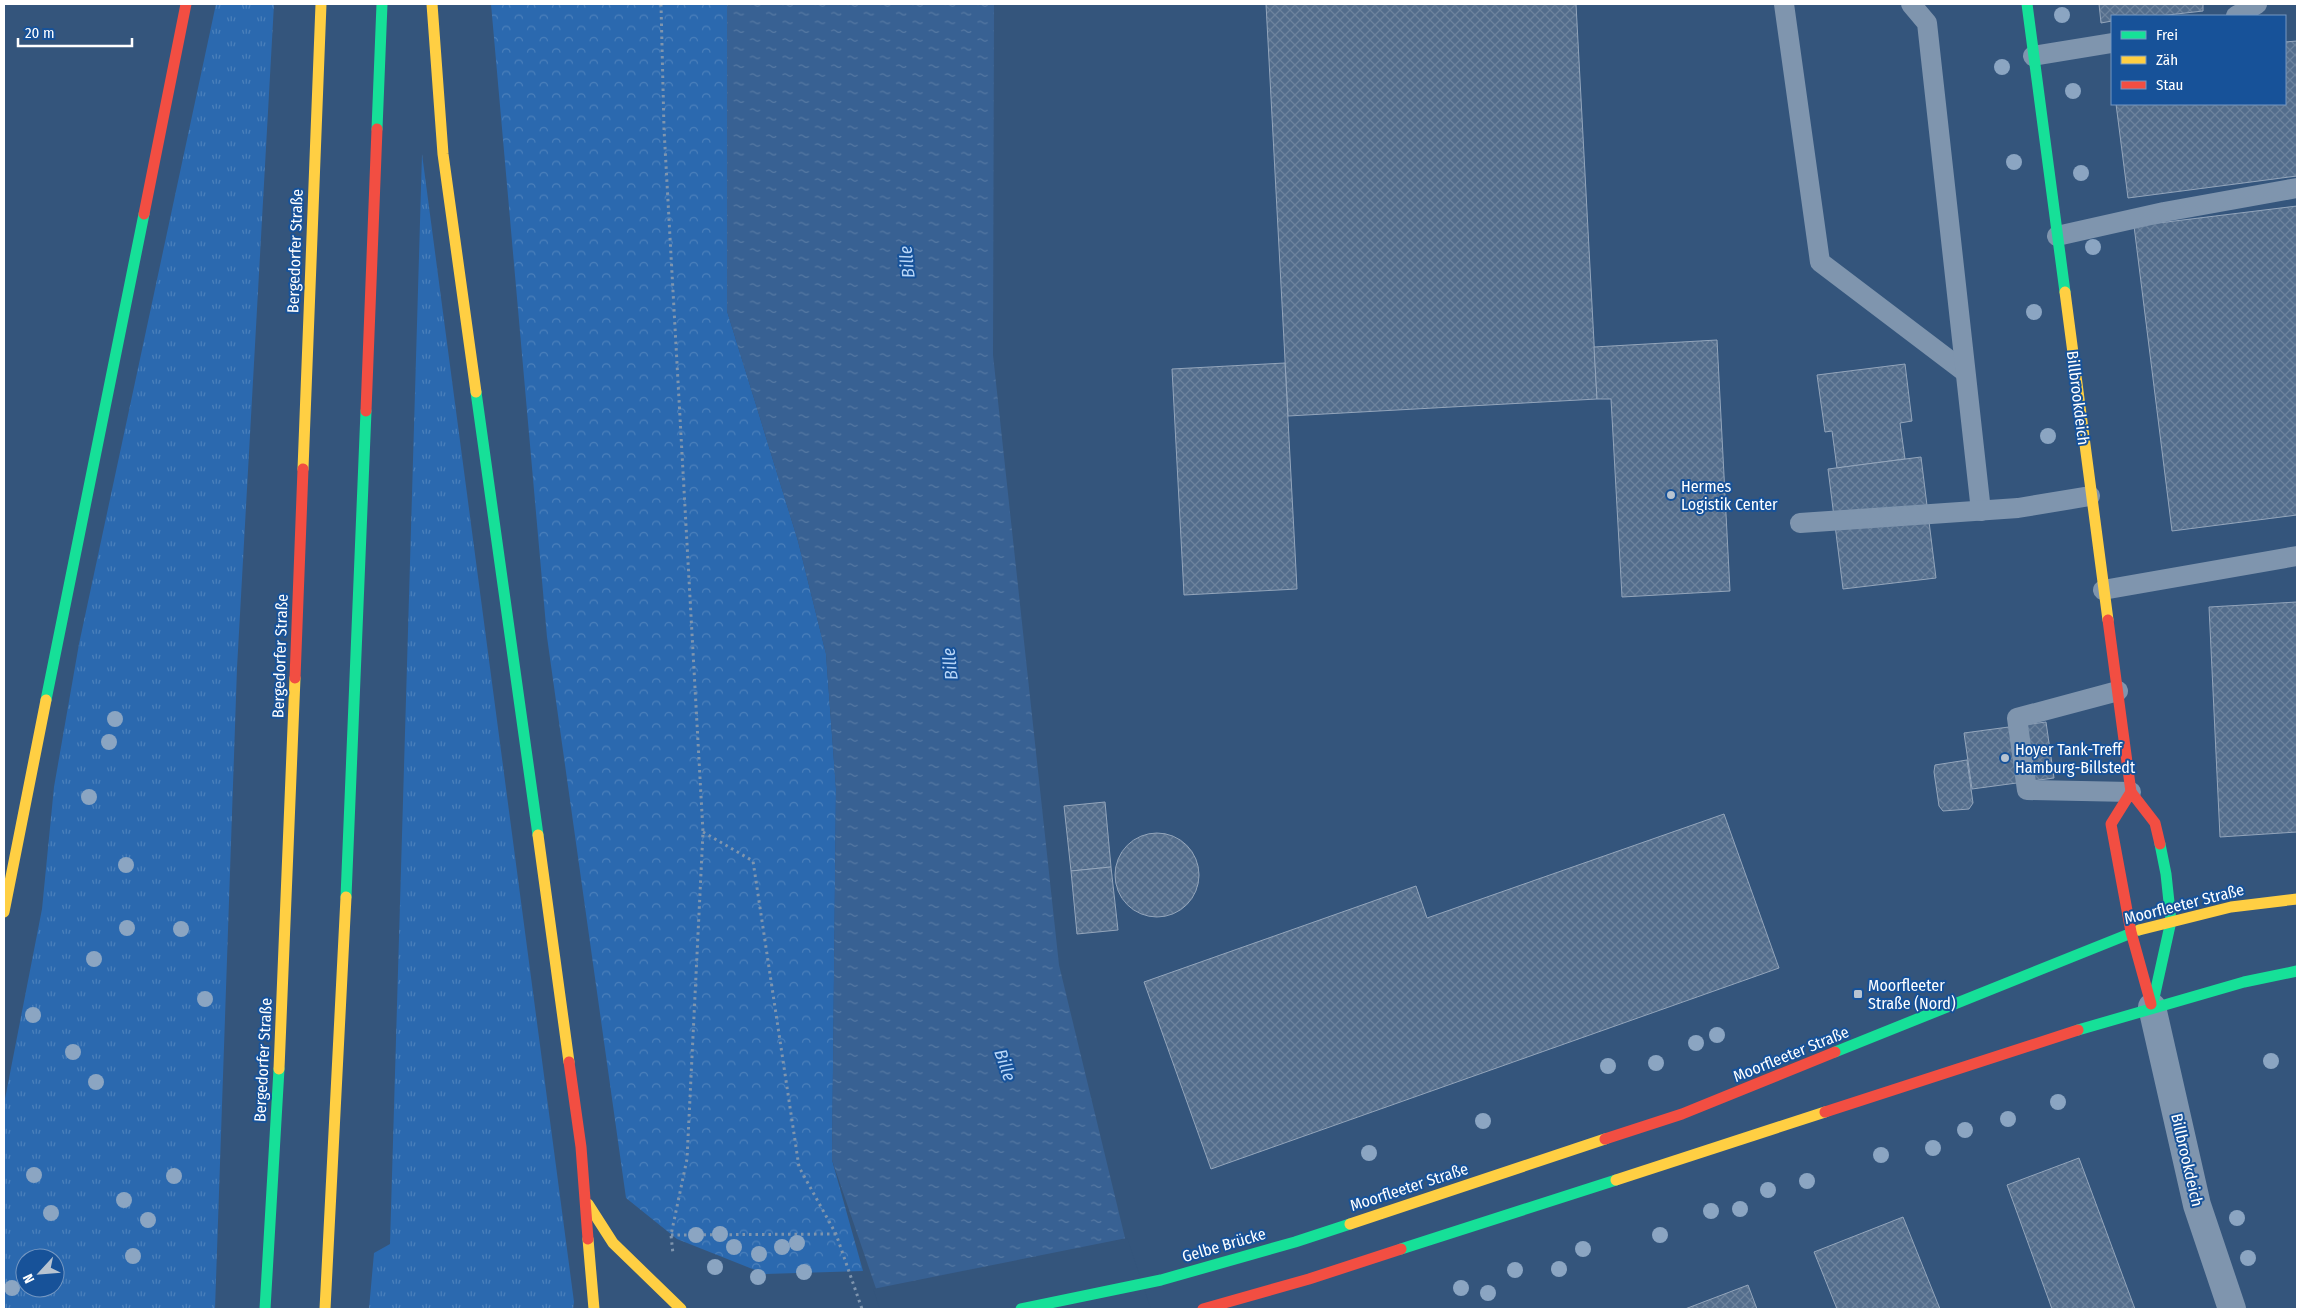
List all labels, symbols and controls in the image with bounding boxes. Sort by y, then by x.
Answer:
scale bar [18,15,131,47]
legend [2111,15,2286,105]
text: 20 m [25,24,55,42]
text: Frei [2156,26,2178,44]
text: Zäh [2156,51,2178,69]
text: Stau [2156,76,2183,94]
street label: Bergedorfer Straße [283,188,307,313]
water label: Bille [894,244,920,279]
street label: Billbrookdeich [2063,350,2093,446]
place label: Hermes Logistik Center [1681,477,1778,514]
marker: Hermes Logistik Center [1665,489,1677,501]
street label: Bergedorfer Straße [268,593,292,718]
water label: Bille [937,646,963,681]
place label: Hoyer Tank-Treff Hamburg-Billstedt [2015,740,2136,777]
marker: Hoyer Tank-Treff Hamburg-Billstedt [1999,752,2011,764]
street label: Moorfleeter Straße [2122,880,2246,928]
place label: Moorfleeter Straße (Nord) [1868,976,1956,1013]
marker: Moorfleeter Straße (Nord) [1852,988,1864,1000]
street label: Bergedorfer Straße [250,997,276,1123]
street label: Moorfleeter Straße [1730,1022,1852,1086]
water label: Bille [989,1046,1021,1084]
street label: Billbrookdeich [2167,1112,2207,1208]
street label: Moorfleeter Straße [1348,1159,1471,1215]
street label: Gelbe Brücke [1180,1224,1268,1266]
north arrow [15,1248,65,1298]
text: N [19,1271,38,1286]

